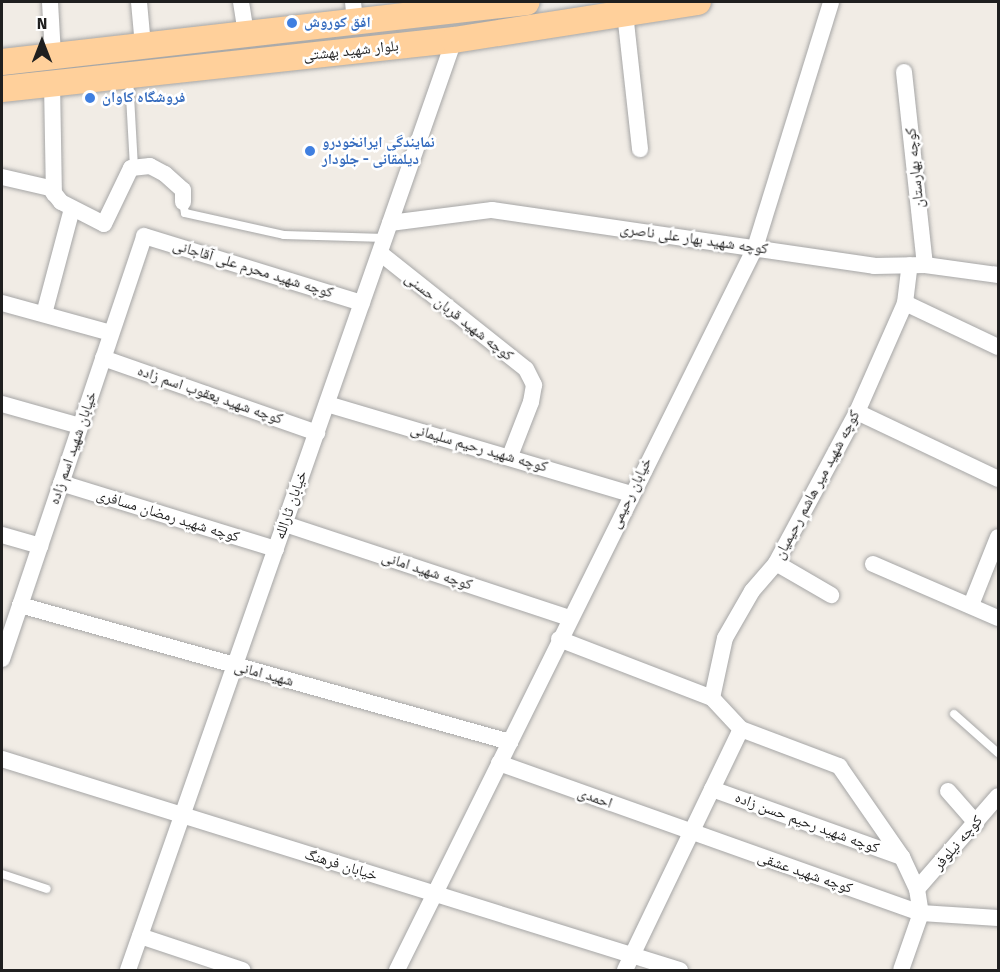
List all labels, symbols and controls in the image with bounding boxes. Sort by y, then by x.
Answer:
north arrow [12,12,72,72]
text: N [37,14,47,33]
place label: افق کوروش [304,14,371,32]
marker: افق کوروش [285,16,299,30]
street label: بلوار شهید بهشتی [302,37,400,65]
place label: فروشگاه کاوان [102,89,185,107]
marker: فروشگاه کاوان [83,91,97,105]
street label: کوچه بهارستان [902,127,928,209]
place label: نمایندگی ایرانخودرو دیلمقانی - جلودار [322,133,435,168]
marker: نمایندگی ایرانخودرو دیلمقانی - جلودار [303,144,317,158]
street label: کوچه شهید بهار علی ناصری [619,220,769,258]
street label: کوچه شهید محرم علی آقاجانی [171,236,335,302]
street label: کوچه شهید قربان حسنی [401,269,517,365]
street label: کوچه شهید یعقوب اسم زاده [135,362,285,428]
street label: خیابان شهید اسم زاده [45,389,101,507]
street label: کوچه شهید میر هاشم رحیمیان [770,408,864,562]
street label: کوچه شهید رحیم سلیمانی [408,420,550,476]
street label: خیابان رحیمی [606,455,656,531]
street label: خیابان ثارالله [271,468,311,542]
street label: کوچه شهید رمضان مسافری [94,486,242,546]
street label: کوچه شهید امانی [379,548,475,594]
street label: شهید امانی [232,657,296,691]
street label: احمدی [575,783,615,813]
street label: کوچه شهید رحیم حسن زاده [732,789,882,857]
street label: کوچه نیلوفر [930,812,986,874]
street label: خیابان فرهنگ [302,845,380,885]
street label: کوچه شهید عشقی [755,848,855,898]

